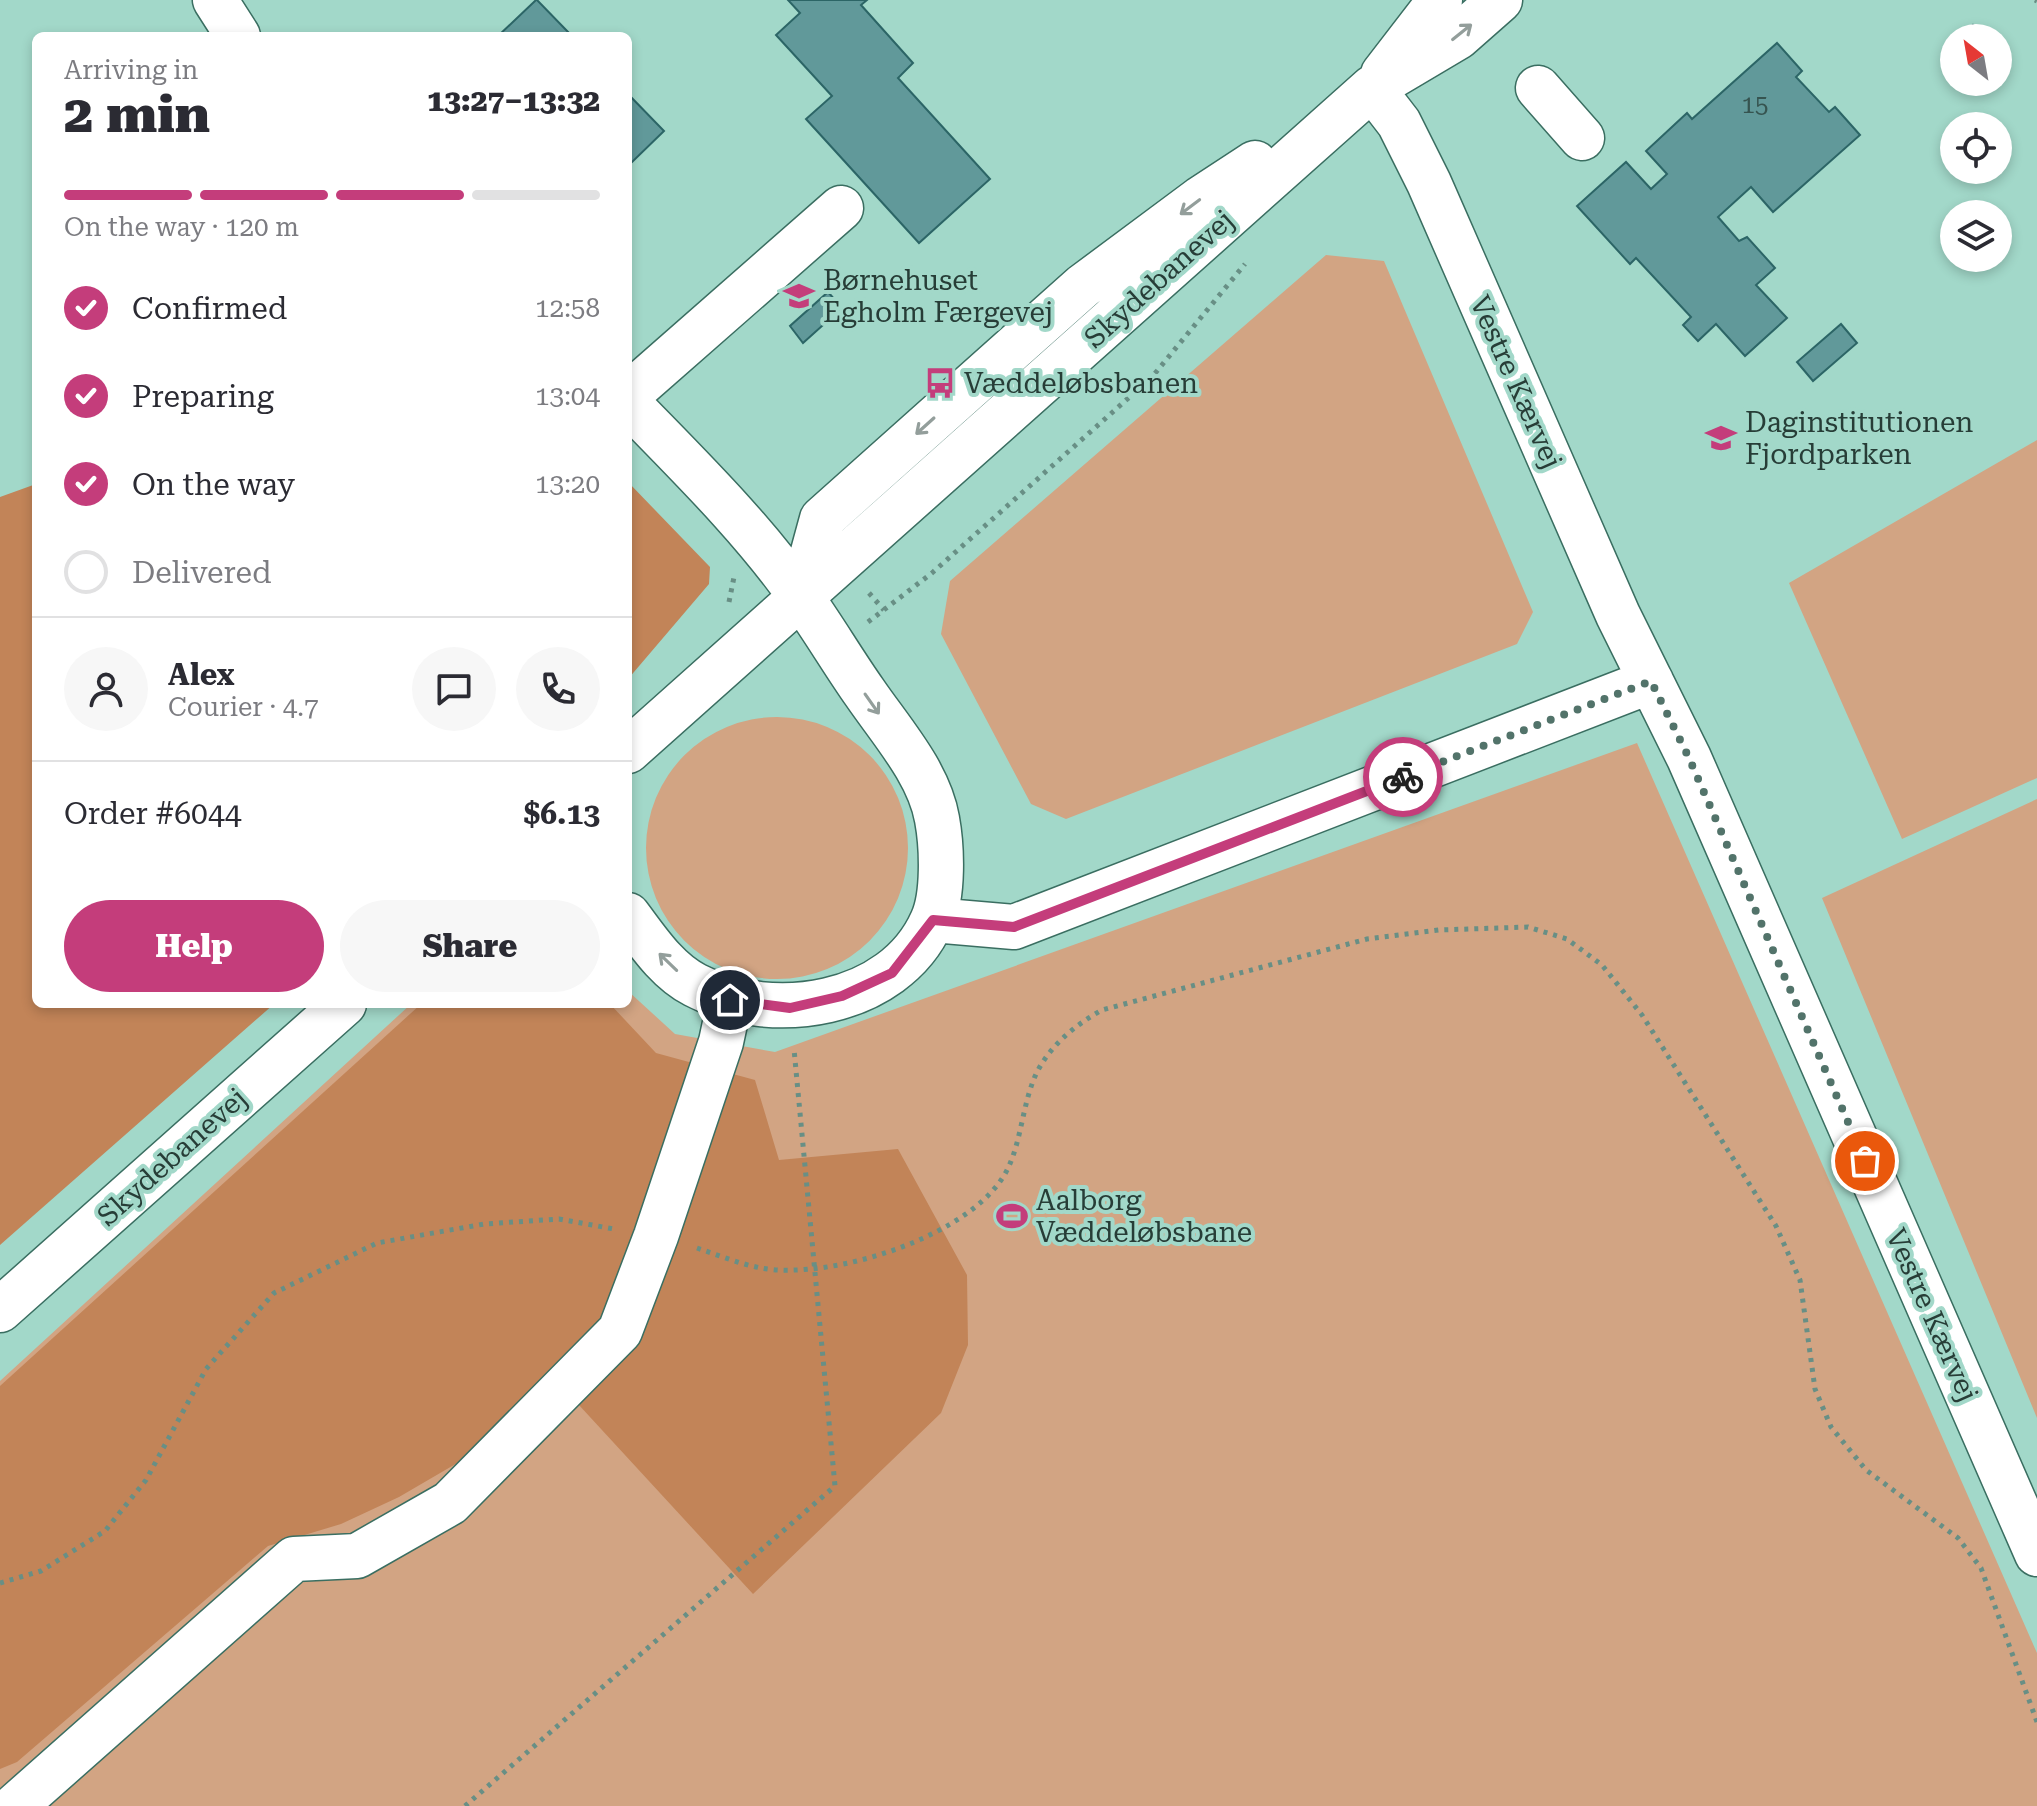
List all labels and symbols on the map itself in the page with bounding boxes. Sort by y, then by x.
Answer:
one-way arrow [1451,24,1472,41]
north arrow [1940,24,2012,96]
house number: 15 [1742,91,1768,119]
one-way arrow [1179,198,1201,215]
street label: Skydebanevej [1078,203,1240,355]
place label: Børnehuset Egholm Færgevej [823,264,1053,329]
school or university icon: Børnehuset Egholm Færgevej [782,279,816,313]
street label: Vestre Kærvej [1463,290,1569,474]
bus stop icon: Væddeløbsbanen [923,366,957,400]
place label: Væddeløbsbanen [964,367,1198,400]
place label: Daginstitutionen Fjordparken [1745,406,1973,471]
one-way arrow [916,417,936,435]
school or university icon: Daginstitutionen Fjordparken [1704,421,1738,455]
one-way arrow [864,692,880,714]
courier [1363,737,1443,817]
one-way arrow [658,953,678,972]
pin [696,966,764,1034]
street label: Skydebanevej [91,1081,253,1233]
pin [1831,1127,1899,1195]
place label: Aalborg Væddeløbsbane [1036,1184,1252,1249]
sports icon: Aalborg Væddeløbsbane [995,1199,1029,1233]
street label: Vestre Kærvej [1879,1223,1985,1407]

